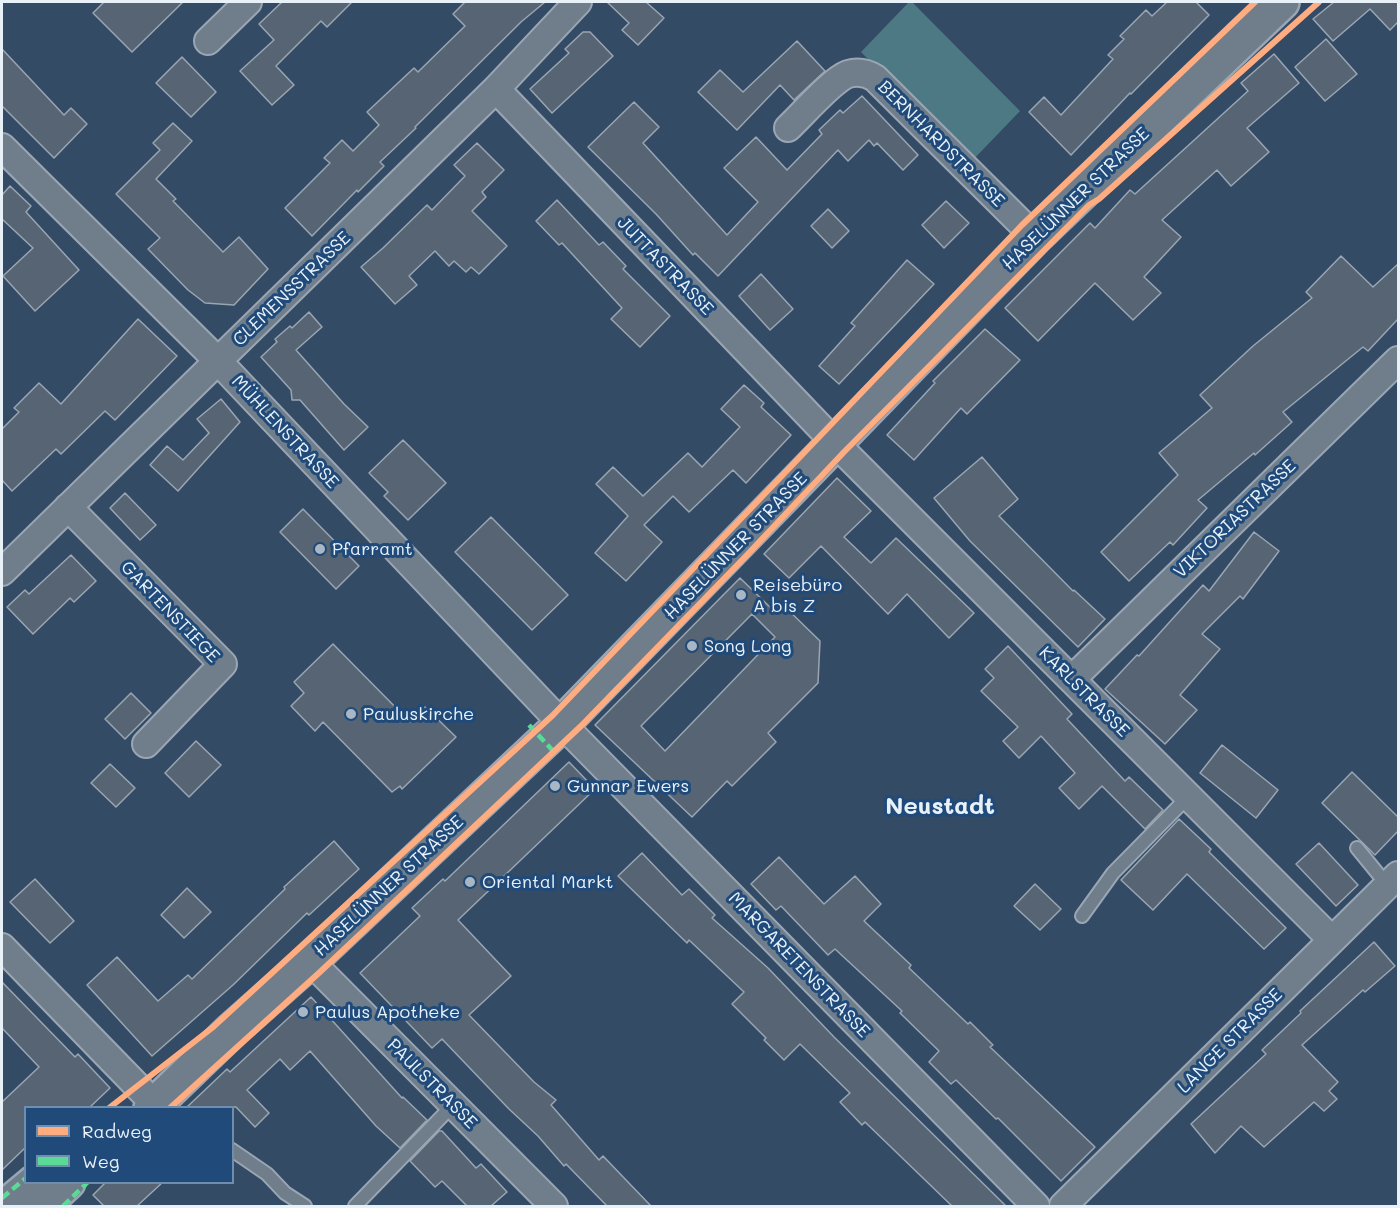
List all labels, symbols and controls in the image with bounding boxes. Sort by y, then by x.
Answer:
street label: BERNHARDSTRASSE [873,76,1009,212]
street label: HASELÜNNER STRASSE [998,123,1154,275]
street label: JUTTASTRASSE [612,212,718,320]
street label: CLEMENSSTRASSE [229,227,355,351]
street label: MÜHLENSTRASSE [227,371,343,493]
street label: VIKTORIASTRASSE [1169,455,1301,583]
street label: HASELÜNNER STRASSE [660,468,812,624]
place label: Pfarramt [332,538,413,560]
marker: Pfarramt [313,542,327,556]
street label: GARTENSTIEGE [116,557,224,667]
place label: Reisebüro A bis Z [753,574,842,616]
marker: Reisebüro A bis Z [734,588,748,602]
place label: Song Long [704,635,792,657]
marker: Song Long [685,639,699,653]
street label: KARLSTRASSE [1034,642,1134,742]
place label: Pauluskirche [363,703,474,725]
marker: Pauluskirche [344,707,358,721]
place label: Gunnar Ewers [567,775,689,797]
marker: Gunnar Ewers [548,779,562,793]
district label: Neustadt [885,793,995,821]
street label: HASELÜNNER STRASSE [310,811,468,961]
place label: Oriental Markt [482,871,613,893]
marker: Oriental Markt [463,875,477,889]
street label: MARGARETENSTRASSE [724,888,874,1042]
street label: LANGE STRASSE [1173,984,1287,1098]
place label: Paulus Apotheke [315,1001,460,1023]
marker: Paulus Apotheke [296,1005,310,1019]
street label: PAULSTRASSE [383,1035,481,1133]
legend [24,1106,234,1184]
text: Radweg [82,1119,152,1143]
text: Weg [82,1149,119,1173]

